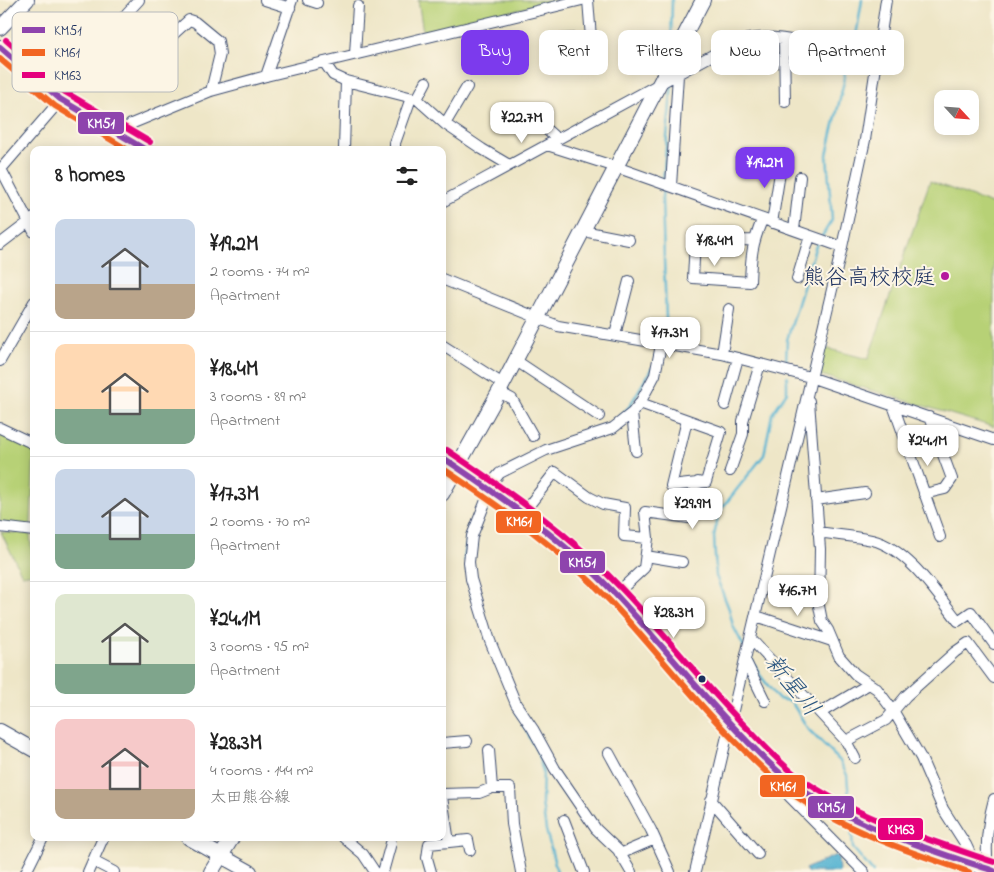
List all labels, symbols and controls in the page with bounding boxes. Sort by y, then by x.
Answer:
legend [12,12,178,92]
text: KM51 [54,21,82,42]
chip: Buy [461,30,529,75]
chip: Rent [539,30,608,75]
chip: Filters [618,30,701,75]
chip: New [711,30,779,75]
chip: Apartment [789,30,904,75]
text: KM61 [54,43,80,64]
text: KM63 [54,66,81,87]
north arrow [934,90,979,135]
map controls [934,90,979,135]
pin: ¥22.7M [481,102,563,144]
text: ¥22.7M [501,106,543,130]
line badge: KM51 [77,111,125,135]
text: KM51 [87,114,115,135]
pin: ¥19.2M [724,146,806,189]
text: ¥19.2M [746,151,784,175]
text: 8 homes [55,161,125,191]
icon: filters [393,162,421,190]
pin: ¥18.4M [674,224,756,267]
text: ¥18.4M [697,229,733,253]
text: ¥19.2M [210,230,259,260]
icon: home [95,239,155,299]
text: 2 rooms · 74 m² [210,260,310,284]
place label: 熊谷高校校庭 [803,263,935,295]
marker: 熊谷高校校庭 [939,270,951,282]
text: Apartment [210,284,280,308]
pin: ¥17.3M [629,316,711,359]
text: ¥17.3M [651,321,689,345]
text: ¥18.4M [210,355,258,385]
icon: home [95,364,155,424]
text: 3 rooms · 89 m² [210,385,306,409]
text: Apartment [210,409,280,433]
pin: ¥24.1M [887,424,969,467]
text: ¥24.1M [909,429,947,453]
text: ¥17.3M [210,480,259,510]
pin: ¥29.9M [652,488,734,530]
icon: home [95,489,155,549]
text: ¥29.9M [675,492,711,516]
text: 2 rooms · 70 m² [210,510,310,534]
line badge: KM61 [495,510,542,534]
text: KM61 [506,512,532,533]
text: Apartment [210,534,280,558]
line badge: KM51 [559,550,606,574]
text: KM51 [568,553,596,574]
pin: ¥16.7M [757,574,839,617]
text: ¥16.7M [779,579,817,603]
pin: ¥28.3M [633,596,715,639]
text: ¥28.3M [654,601,694,625]
text: ¥24.1M [210,605,261,635]
icon: home [95,614,155,674]
text: 3 rooms · 95 m² [210,635,309,659]
water label: 新星川 [755,648,827,726]
text: Apartment [210,659,280,683]
unlabelled marker [697,674,707,684]
text: ¥28.3M [210,729,262,759]
icon: home [95,739,155,799]
text: 4 rooms · 144 m² [210,759,314,783]
line badge: KM61 [759,774,806,798]
text: KM61 [770,777,796,798]
text: 太田熊谷線 [210,786,290,810]
line badge: KM51 [807,795,855,819]
text: KM51 [817,798,845,819]
line badge: KM63 [877,817,924,841]
text: KM63 [887,820,915,841]

